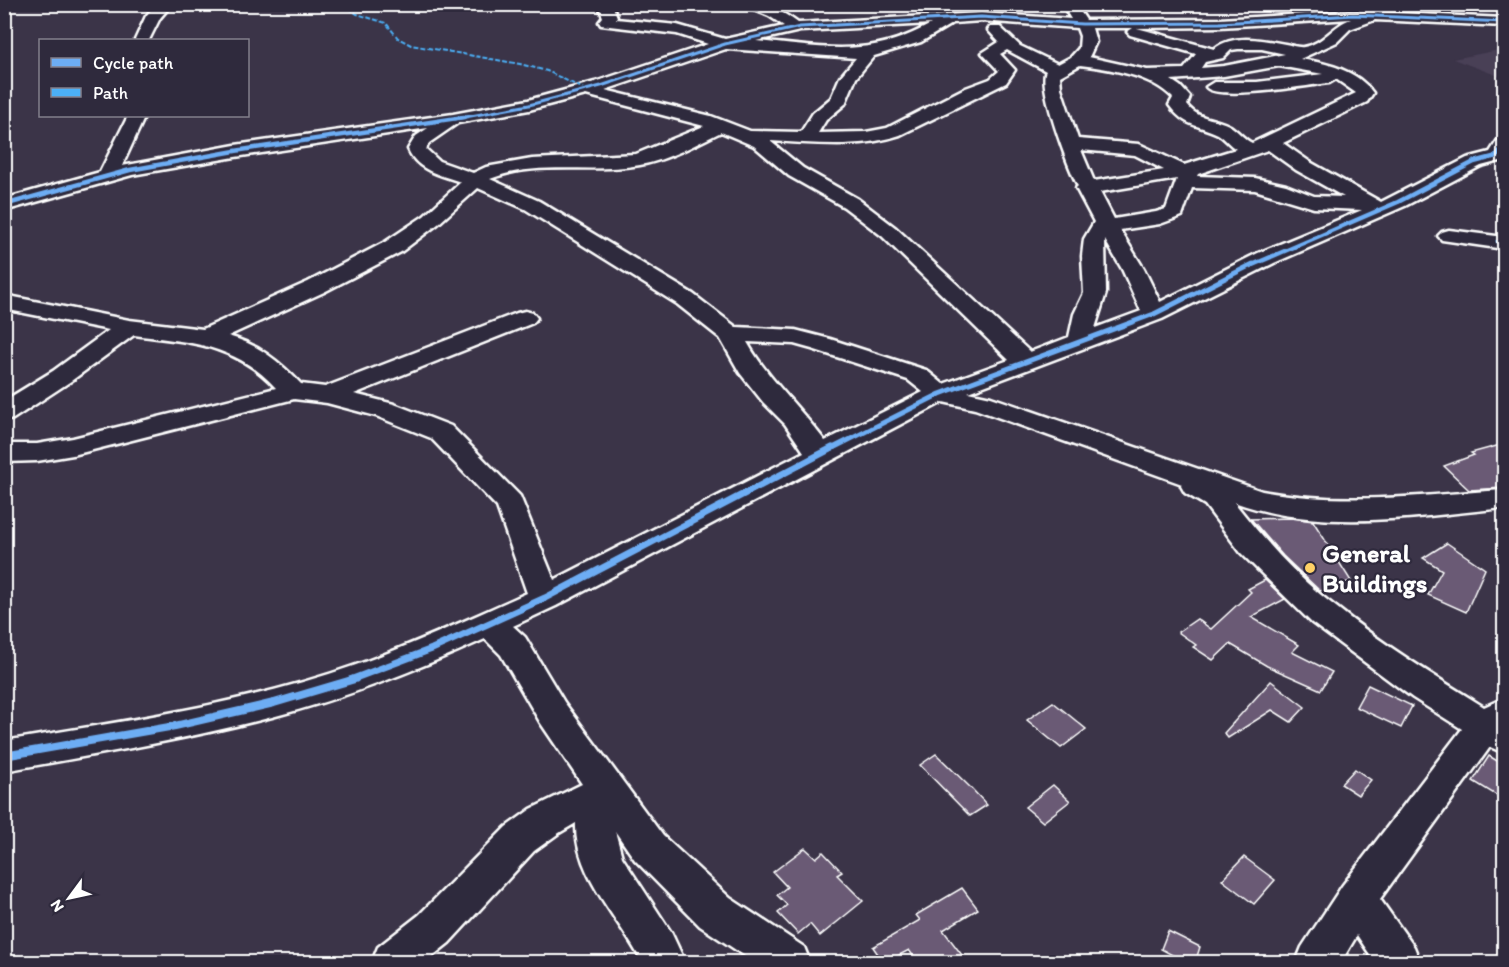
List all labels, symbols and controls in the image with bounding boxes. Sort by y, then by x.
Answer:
legend [39,39,249,117]
text: Cycle path [93,52,174,74]
text: Path [93,82,128,104]
place label: General Buildings [1322,537,1427,599]
marker: General Buildings [1303,561,1317,575]
north arrow [39,868,99,928]
text: N [46,896,68,916]

